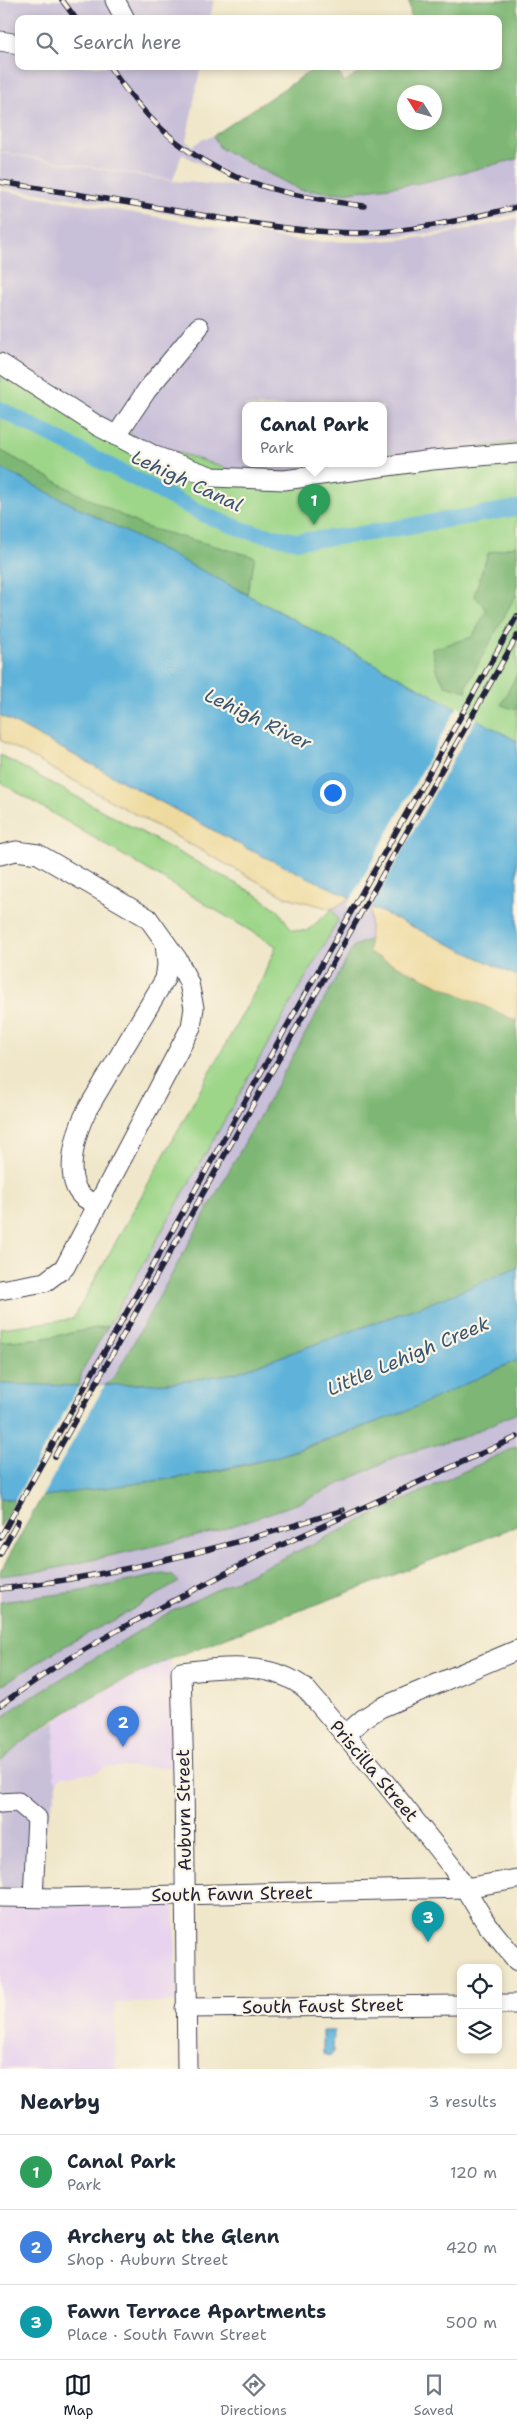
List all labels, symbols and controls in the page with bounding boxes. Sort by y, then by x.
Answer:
search box [15,15,502,70]
icon: search [33,29,61,57]
text: Search here [73,30,182,55]
north arrow [397,85,442,130]
popup [242,402,387,467]
text: Canal Park [260,412,369,437]
text: Park [260,437,294,458]
water label: Lehigh Canal [127,444,247,518]
pin: 1 [298,484,330,525]
water label: Lehigh River [200,682,316,756]
your location [320,780,346,806]
water label: Little Lehigh Creek [323,1310,493,1402]
pin: 2 [107,1706,139,1747]
street label: Priscilla Street [324,1715,424,1827]
street label: Auburn Street [171,1749,197,1871]
street label: South Fawn Street [151,1881,313,1907]
pin: 3 [412,1901,444,1942]
map controls [457,1964,502,2054]
button: locate [457,1964,502,2009]
street label: South Faust Street [242,1993,404,2019]
button: layers [457,2009,502,2054]
text: Nearby [20,2088,100,2116]
text: 3 results [428,2091,497,2112]
text: Canal Park [67,2149,176,2174]
text: 1 [32,2162,40,2183]
text: 120 m [450,2162,497,2183]
text: Park [67,2174,101,2195]
text: Archery at the Glenn [67,2224,279,2249]
text: 2 [30,2237,42,2258]
text: 420 m [446,2237,497,2258]
text: Shop · Auburn Street [67,2249,228,2270]
text: Fawn Terrace Apartments [67,2299,326,2324]
text: 3 [30,2312,42,2333]
text: 500 m [446,2312,497,2333]
text: Place · South Fawn Street [67,2324,267,2345]
tab: Map [63,2371,93,2419]
tab: Directions [220,2371,287,2419]
tab: Saved [414,2371,454,2419]

